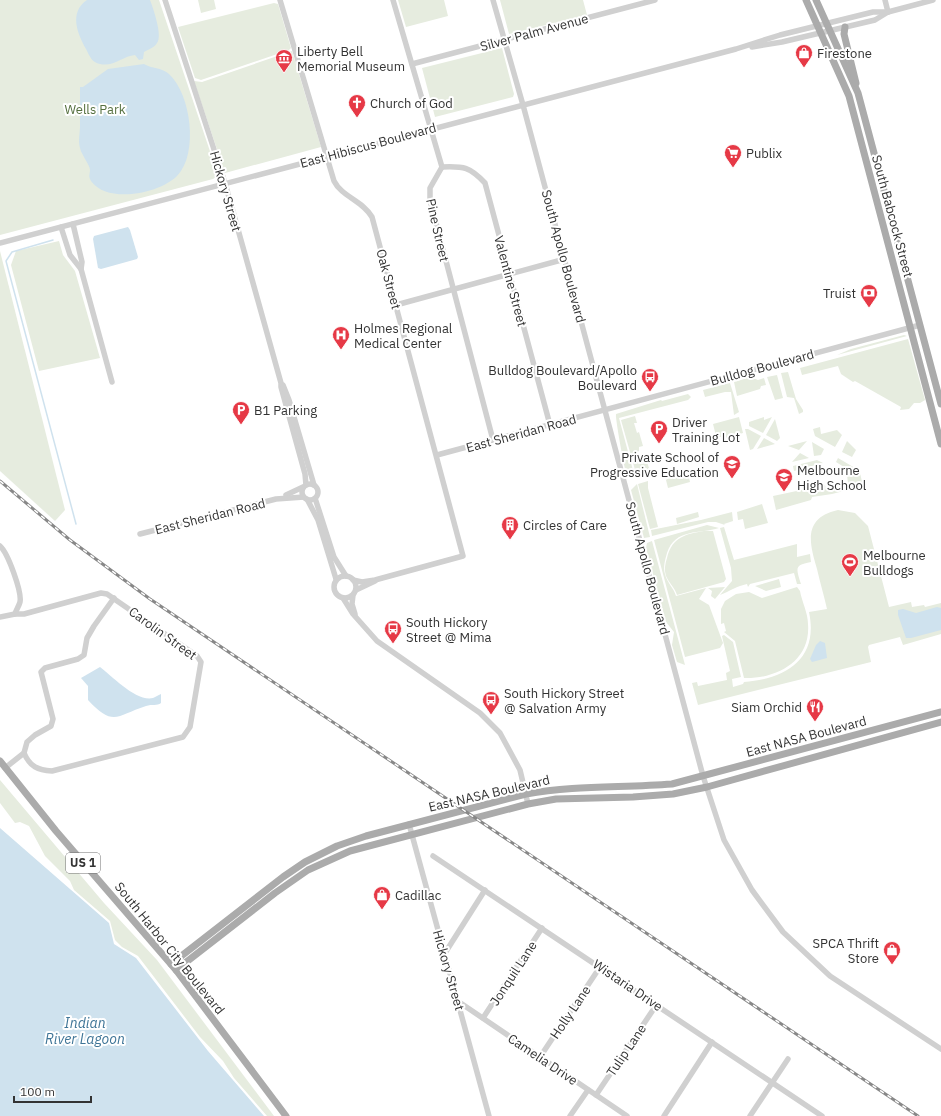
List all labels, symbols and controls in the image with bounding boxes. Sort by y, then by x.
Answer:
street label: Silver Palm Avenue [478,10,590,55]
place label: Liberty Bell Memorial Museum [297,43,405,75]
shop icon: Firestone [794,43,814,68]
place label: Firestone [817,45,872,62]
museum icon: Liberty Bell Memorial Museum [274,48,294,73]
church icon: Church of God [347,93,367,118]
place label: Church of God [370,95,453,112]
park label: Wells Park [64,101,126,118]
street label: East Hibiscus Boulevard [298,119,438,172]
supermarket icon: Publix [723,143,743,168]
place label: Publix [746,145,783,162]
street label: Hickory Street [206,149,245,233]
street label: South Babcock Street [868,153,917,279]
street label: South Apollo Boulevard [538,188,589,324]
street label: Pine Street [422,197,453,263]
street label: Valentine Street [490,234,531,329]
street label: Oak Street [372,247,405,311]
bank icon: Truist [859,283,879,308]
place label: Truist [823,285,856,302]
place label: Holmes Regional Medical Center [354,320,453,352]
hospital icon: Holmes Regional Medical Center [331,325,351,350]
street label: Bulldog Boulevard [708,345,816,390]
place label: Bulldog Boulevard/Apollo Boulevard [488,362,637,394]
bus stop icon: Bulldog Boulevard/Apollo Boulevard [640,367,660,392]
parking icon: B1 Parking [231,400,251,425]
place label: B1 Parking [254,402,317,419]
street label: East Sheridan Road [464,411,578,456]
place label: Driver Training Lot [672,414,740,446]
parking icon: Driver Training Lot [649,419,669,444]
place label: Private School of Progressive Education [590,449,719,481]
school or university icon: Private School of Progressive Education [722,454,742,479]
place label: Melbourne High School [797,462,867,494]
school or university icon: Melbourne High School [774,467,794,492]
street label: East Sheridan Road [153,495,267,538]
street label: South Apollo Boulevard [622,500,673,636]
building icon: Circles of Care [500,515,520,540]
place label: Circles of Care [523,517,607,534]
place label: Melbourne Bulldogs [863,547,926,579]
sports icon: Melbourne Bulldogs [840,552,860,577]
street label: Carolin Street [125,603,200,664]
place label: South Hickory Street @ Mima [406,614,492,646]
bus stop icon: South Hickory Street @ Mima [383,619,403,644]
place label: South Hickory Street @ Salvation Army [504,685,624,717]
bus stop icon: South Hickory Street @ Salvation Army [481,690,501,715]
restaurant icon: Siam Orchid [805,697,825,722]
place label: Siam Orchid [731,699,802,716]
street label: East NASA Boulevard [744,712,868,761]
street label: East NASA Boulevard [427,771,551,816]
road number: US 1 [66,853,100,873]
street label: South Harbor City Boulevard [111,879,228,1018]
shop icon: Cadillac [372,885,392,910]
place label: Cadillac [395,887,442,904]
street label: Hickory Street [429,928,468,1012]
place label: SPCA Thrift Store [812,935,879,967]
street label: Jonquil Lane [486,938,541,1009]
shop icon: SPCA Thrift Store [882,940,902,965]
street label: Wistaria Drive [589,956,666,1015]
street label: Holly Lane [546,982,594,1042]
water label: Indian River Lagoon [45,1014,125,1048]
street label: Tulip Lane [603,1021,650,1080]
street label: Camelia Drive [505,1030,581,1089]
scale bar [14,1078,91,1104]
text: 100 m [20,1084,55,1099]

